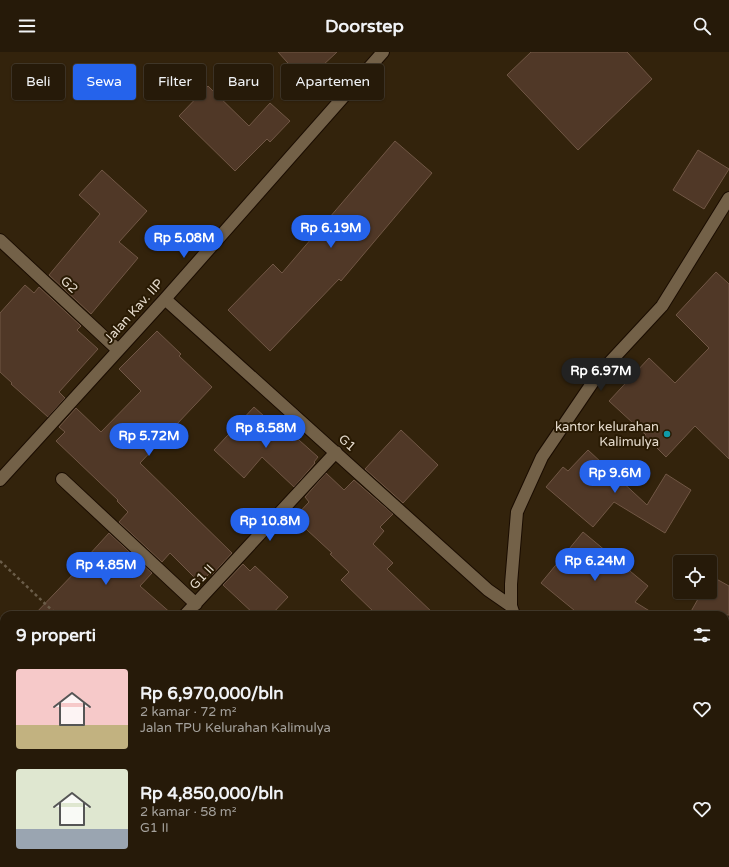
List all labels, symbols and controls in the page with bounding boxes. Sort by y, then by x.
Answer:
icon: menu [16,15,38,37]
text: Doorstep [325,15,404,37]
icon: search [691,15,713,37]
chip: Beli [12,64,65,100]
chip: Sewa [73,64,136,100]
chip: Filter [144,64,206,100]
chip: Baru [214,64,273,100]
chip: Apartemen [281,64,384,100]
pin: Rp 6.19M [290,215,372,249]
text: Rp 6.19M [300,220,362,236]
pin: Rp 5.08M [143,225,225,259]
text: Rp 5.08M [153,230,215,246]
street label: G2 [57,273,81,297]
street label: Jalan Kav. IIP [101,276,167,346]
pin: Rp 6.97M [560,358,642,392]
text: Rp 6.97M [570,363,632,379]
pin: Rp 8.58M [225,415,307,449]
place label: kantor kelurahan Kalimulya [555,419,659,450]
text: Rp 8.58M [235,420,297,436]
pin: Rp 5.72M [108,423,190,457]
text: Rp 5.72M [118,428,180,444]
marker: kantor kelurahan Kalimulya [662,429,672,439]
street label: G1 [335,431,359,455]
pin: Rp 9.6M [578,460,652,494]
text: Rp 9.6M [588,465,642,481]
pin: Rp 10.8M [229,508,311,542]
text: Rp 10.8M [239,513,301,529]
pin: Rp 6.24M [554,548,636,582]
pin: Rp 4.85M [65,552,147,586]
text: Rp 6.24M [564,553,626,569]
map controls [673,555,717,599]
button: locate [673,555,717,599]
text: Rp 4.85M [75,557,137,573]
street label: G1 II [186,561,218,593]
icon: filters [691,624,713,646]
text: 9 properti [16,625,96,646]
text: Rp 6,970,000/bln [140,683,284,704]
icon: home [48,685,96,733]
icon: heart [691,698,713,720]
text: 2 kamar · 72 m² [140,704,237,720]
text: Jalan TPU Kelurahan Kalimulya [140,720,331,736]
text: Rp 4,850,000/bln [140,783,284,804]
icon: home [48,785,96,833]
icon: heart [691,798,713,820]
text: 2 kamar · 58 m² [140,804,237,820]
text: G1 II [140,820,169,836]

